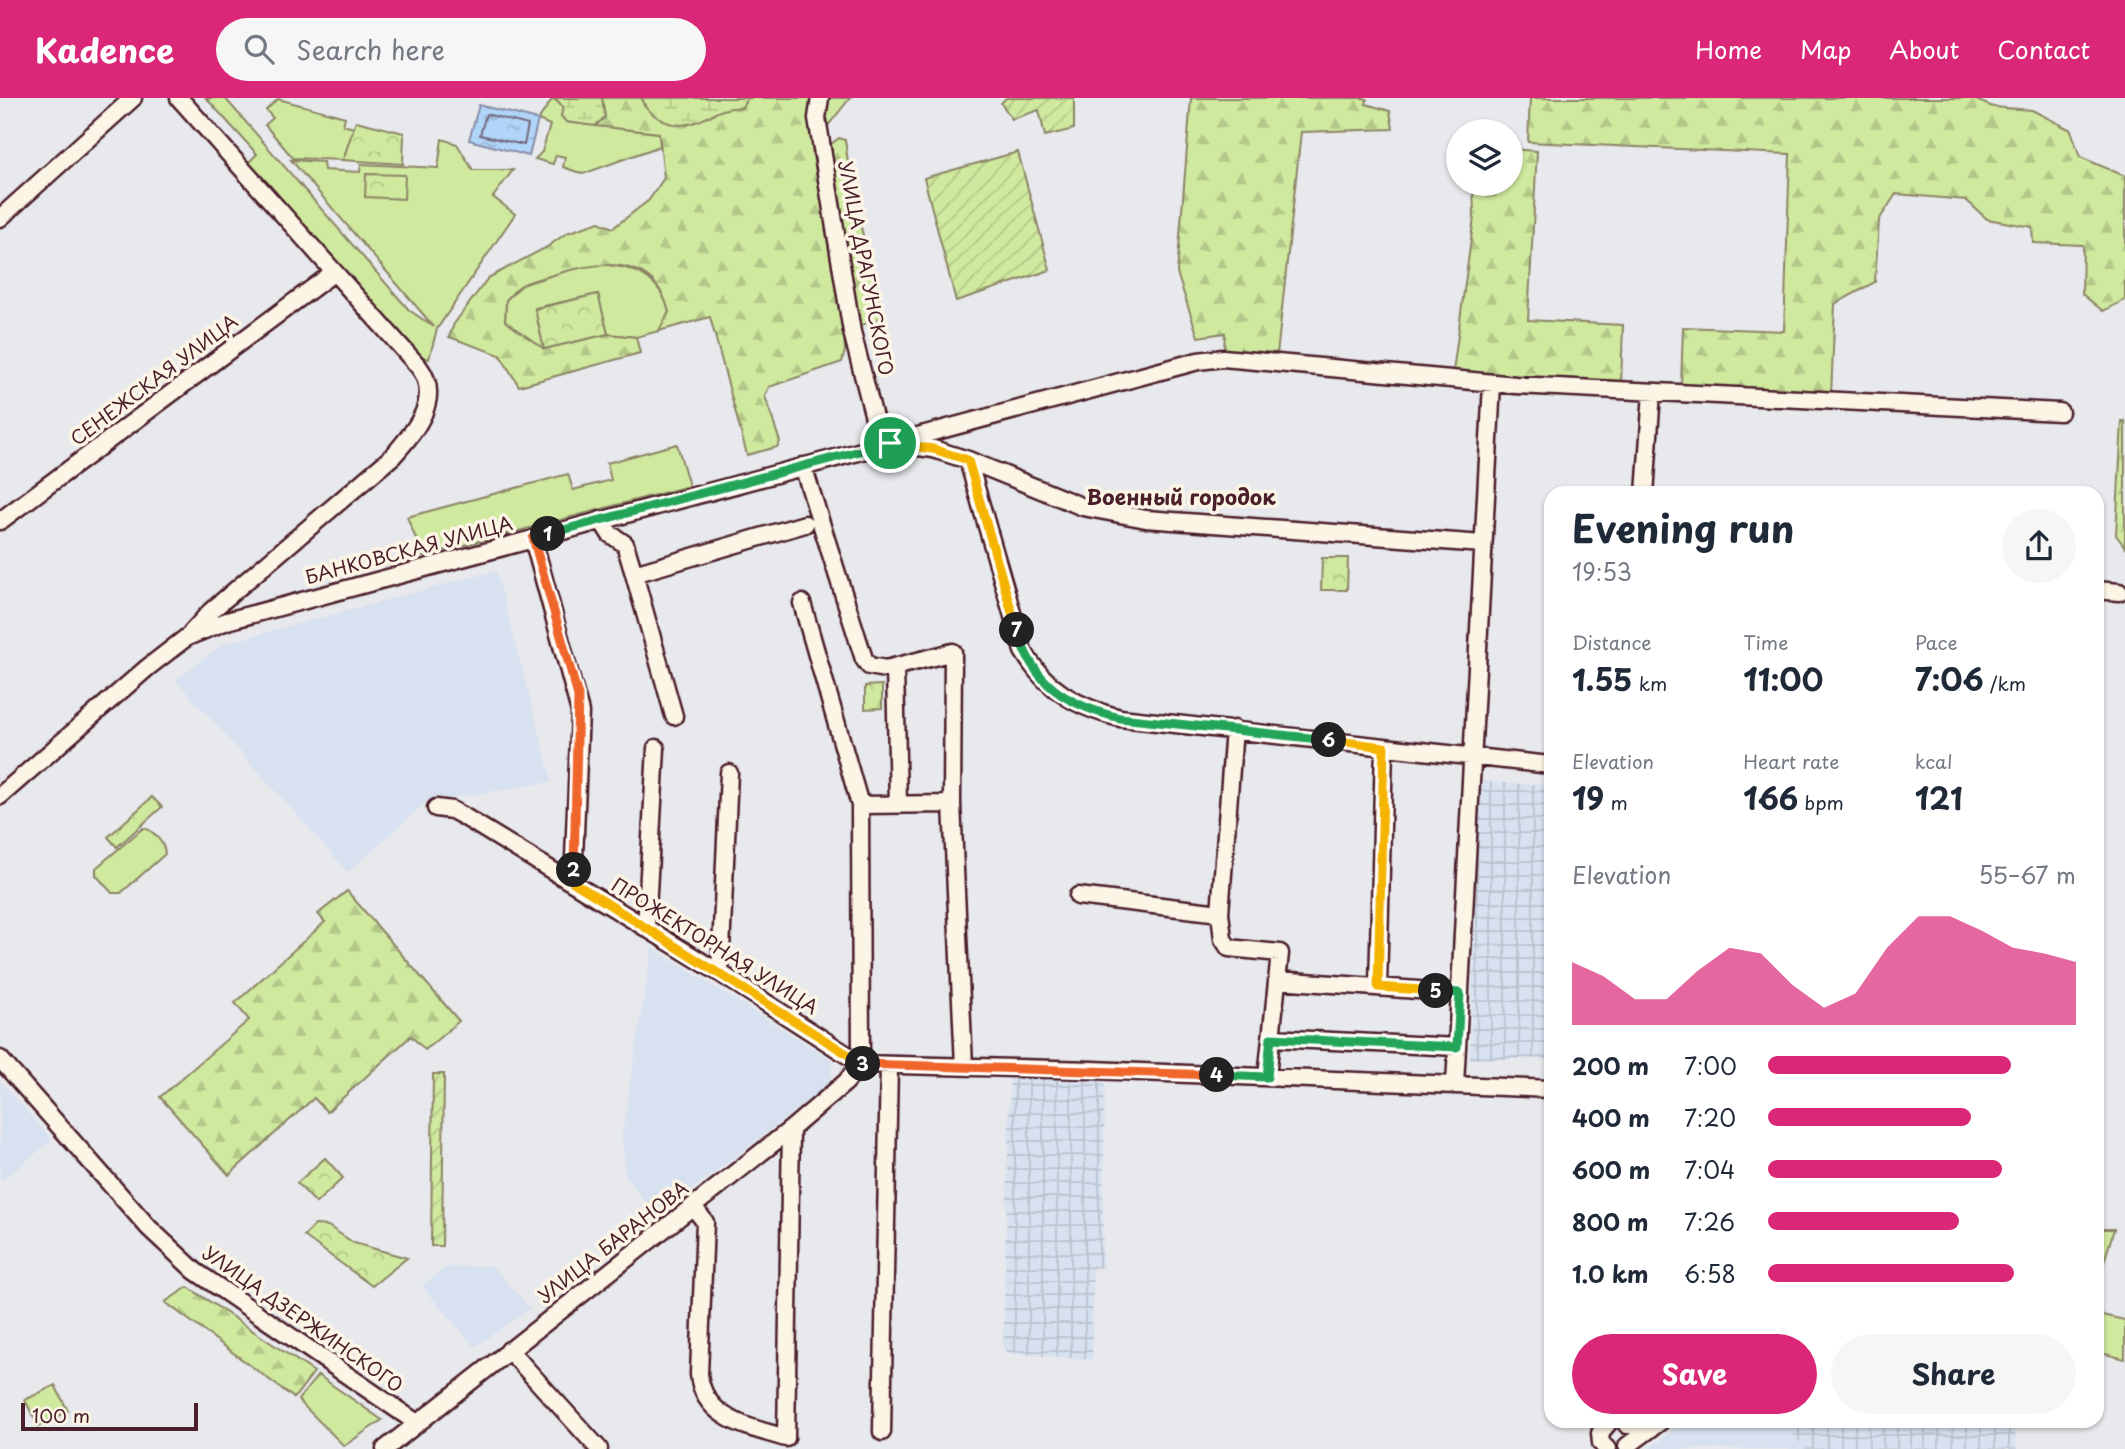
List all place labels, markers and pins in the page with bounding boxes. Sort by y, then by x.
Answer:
pin [860,413,920,473]
pin: 1 [530,516,566,551]
pin: 7 [1000,612,1034,648]
pin: 6 [1312,722,1346,758]
pin: 2 [556,852,592,888]
pin: 5 [1418,974,1454,1008]
pin: 3 [846,1046,880,1082]
pin: 4 [1200,1058,1234,1093]

